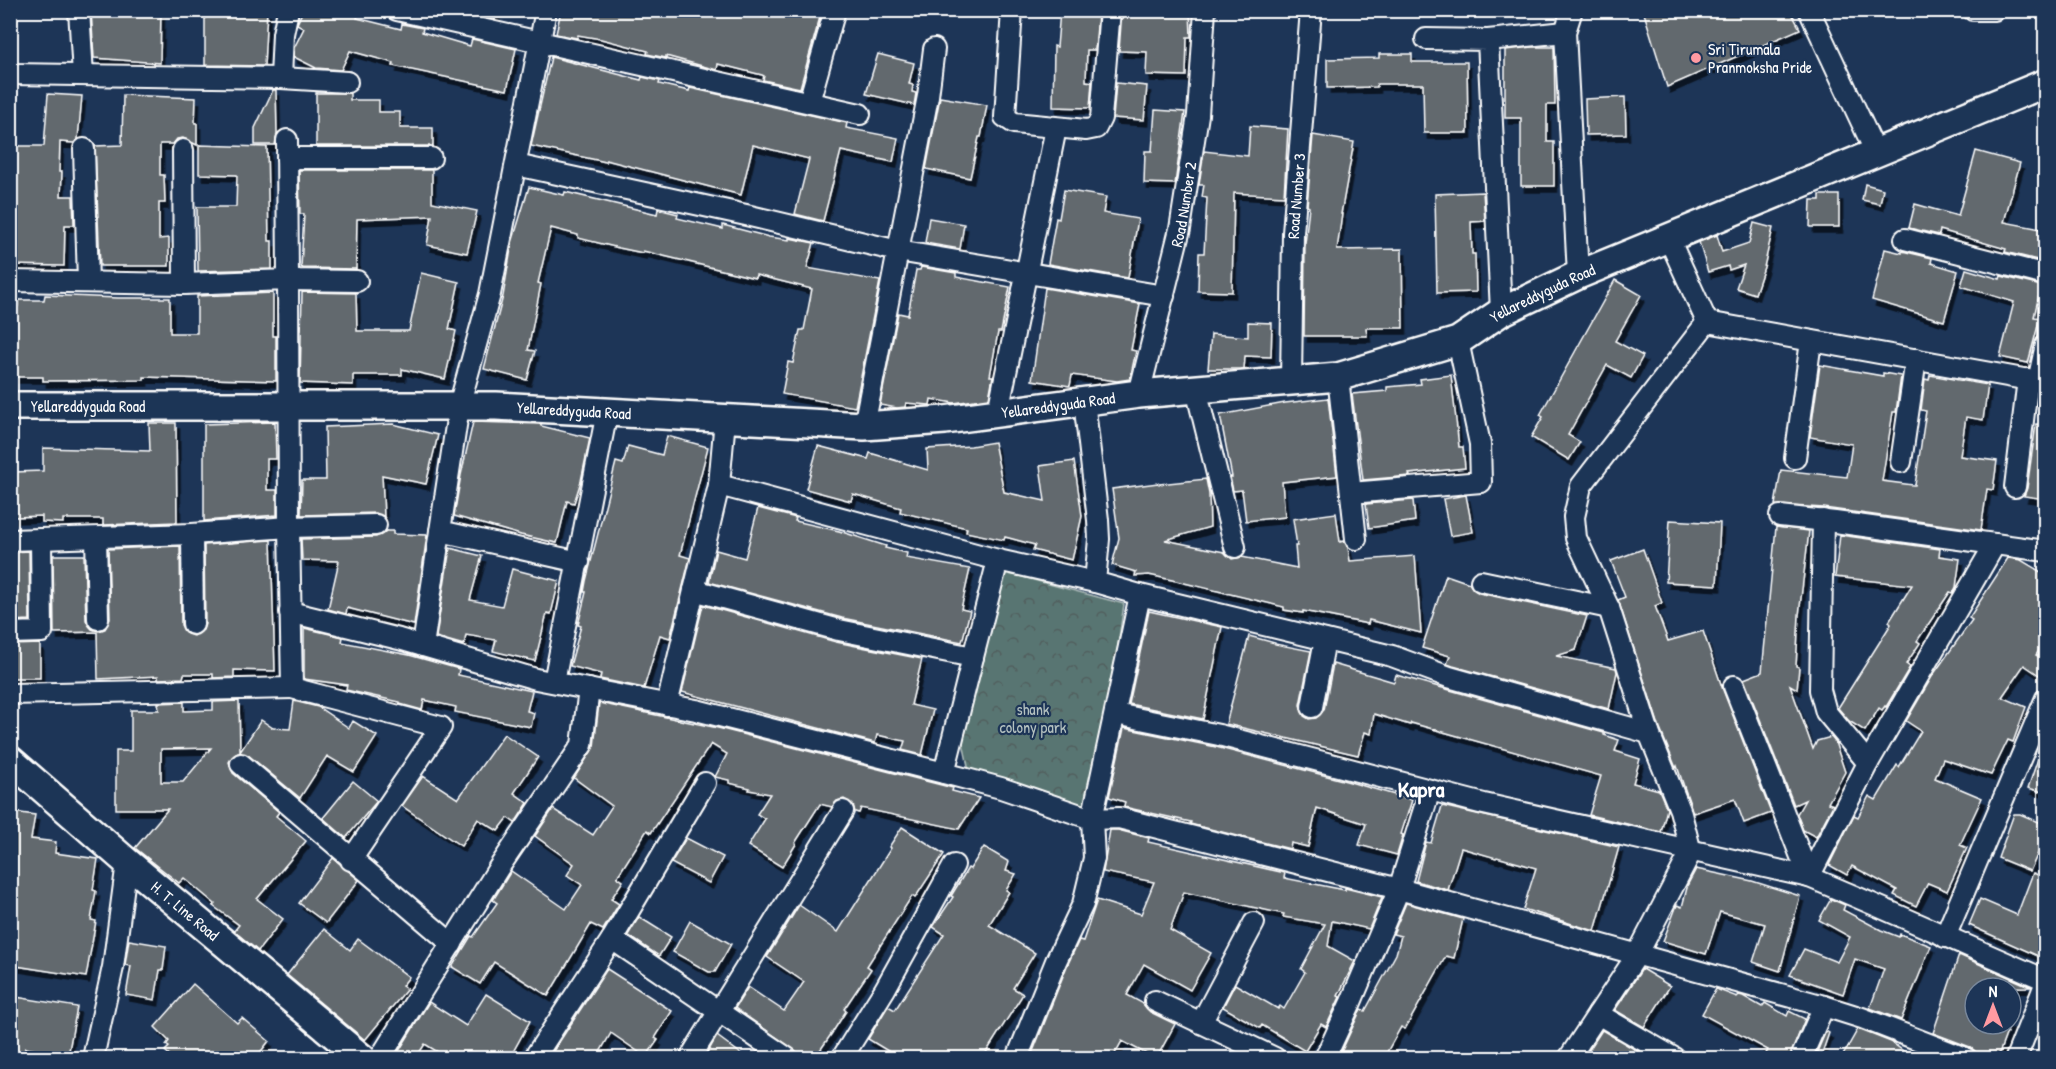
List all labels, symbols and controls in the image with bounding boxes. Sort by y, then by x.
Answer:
place label: Sri Tirumala Pranmoksha Pride [1708,38,1813,78]
marker: Sri Tirumala Pranmoksha Pride [1689,51,1703,65]
street label: Road Number 3 [1282,153,1310,239]
street label: Road Number 2 [1165,160,1202,249]
street label: Yellareddyguda Road [1485,258,1598,328]
street label: Yellareddyguda Road [1000,386,1116,423]
street label: Yellareddyguda Road [31,395,145,417]
street label: Yellareddyguda Road [516,396,632,424]
park label: shank colony park [1000,698,1067,738]
district label: Kapra [1398,774,1445,805]
street label: H. T. Line Road [147,876,224,945]
north arrow [1963,976,2023,1036]
text: N [1989,980,1998,1002]

